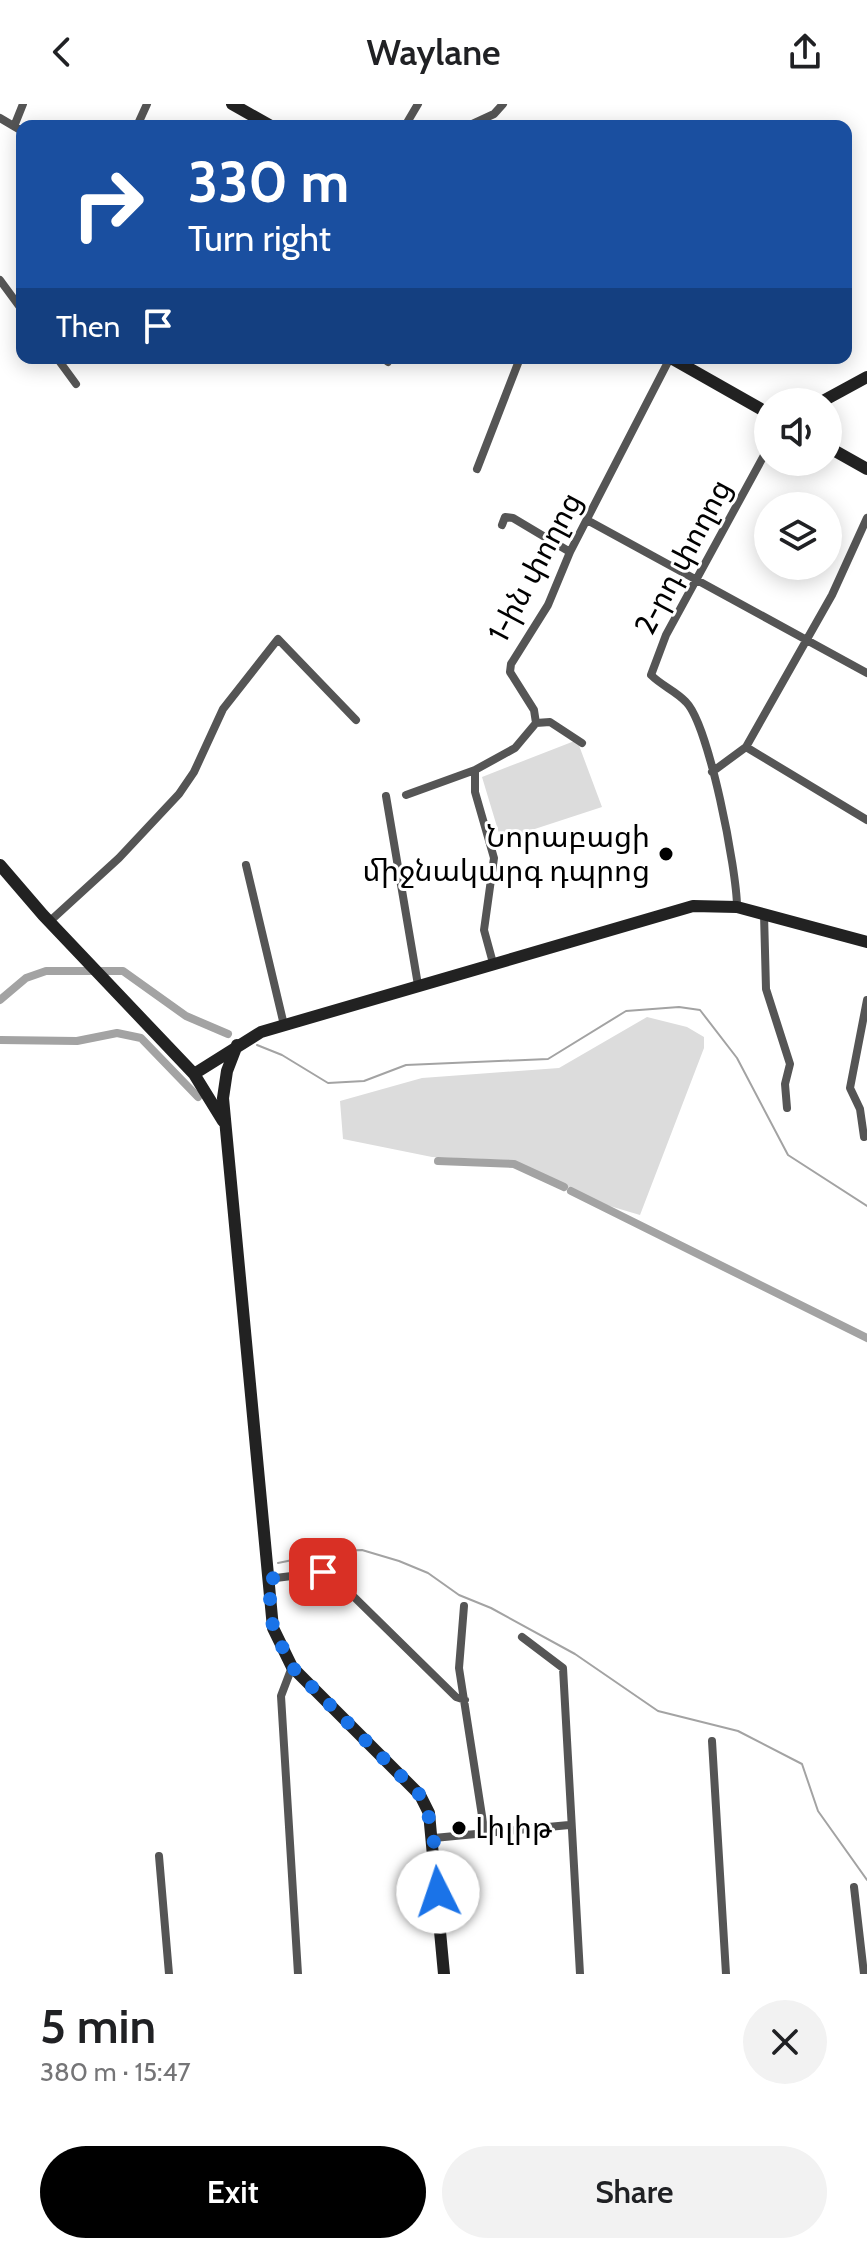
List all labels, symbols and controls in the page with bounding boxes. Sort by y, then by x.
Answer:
icon: back [40,30,84,74]
text: Waylane [366,30,501,74]
icon: share [783,30,827,74]
text: 330 m [188,148,349,216]
icon: right [56,152,160,256]
text: Turn right [188,216,331,260]
icon: arrive [136,304,180,348]
text: Then [56,308,120,345]
map controls [754,388,842,580]
button: sound [754,388,842,476]
street label: 2-րդ փողոց [626,473,739,641]
street label: 1-ին փողոց [480,486,589,648]
button: layers [754,492,842,580]
place label: Նորաբացի միջնակարգ դպրոց [363,818,650,889]
marker: Նորաբացի միջնակարգ դպրոց [657,845,675,863]
pin [289,1538,357,1606]
icon: arrive [301,1550,345,1594]
place label: Լիլիթ [475,1809,553,1846]
marker: Լիլիթ [450,1819,468,1837]
position arrow [396,1850,480,1934]
text: 5 min [40,1997,156,2055]
button: close [743,2000,827,2084]
text: 380 m · 15:47 [40,2056,191,2088]
button: Exit [40,2146,426,2238]
button: Share [442,2146,827,2238]

